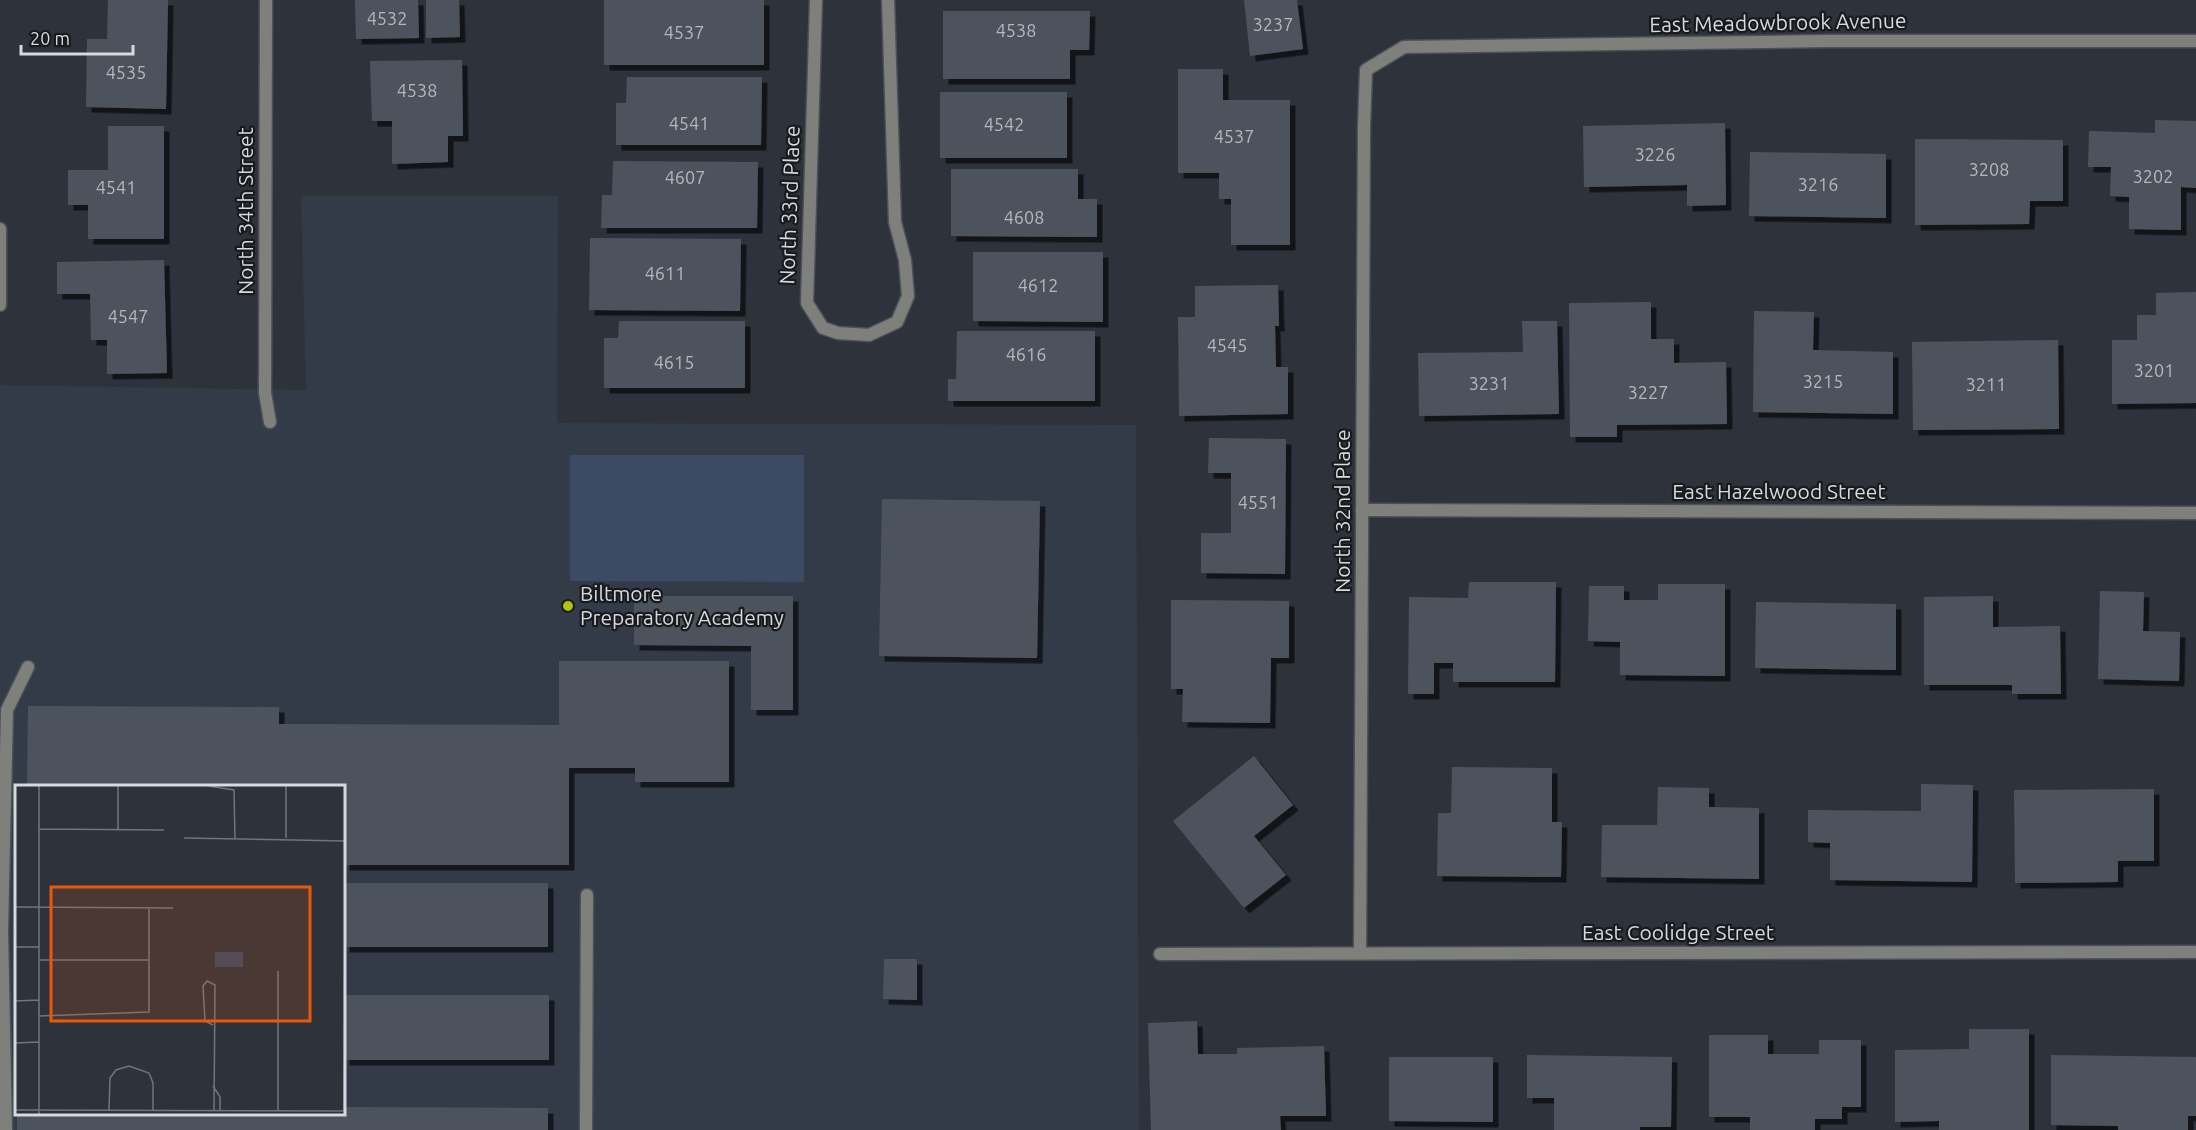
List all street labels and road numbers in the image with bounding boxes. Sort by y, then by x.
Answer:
street label: East Meadowbrook Avenue [1649,8,1907,36]
street label: North 33rd Place [774,125,804,285]
street label: North 34th Street [233,127,257,295]
street label: North 32nd Place [1330,429,1354,593]
street label: East Hazelwood Street [1672,479,1886,503]
street label: East Coolidge Street [1582,920,1774,944]

